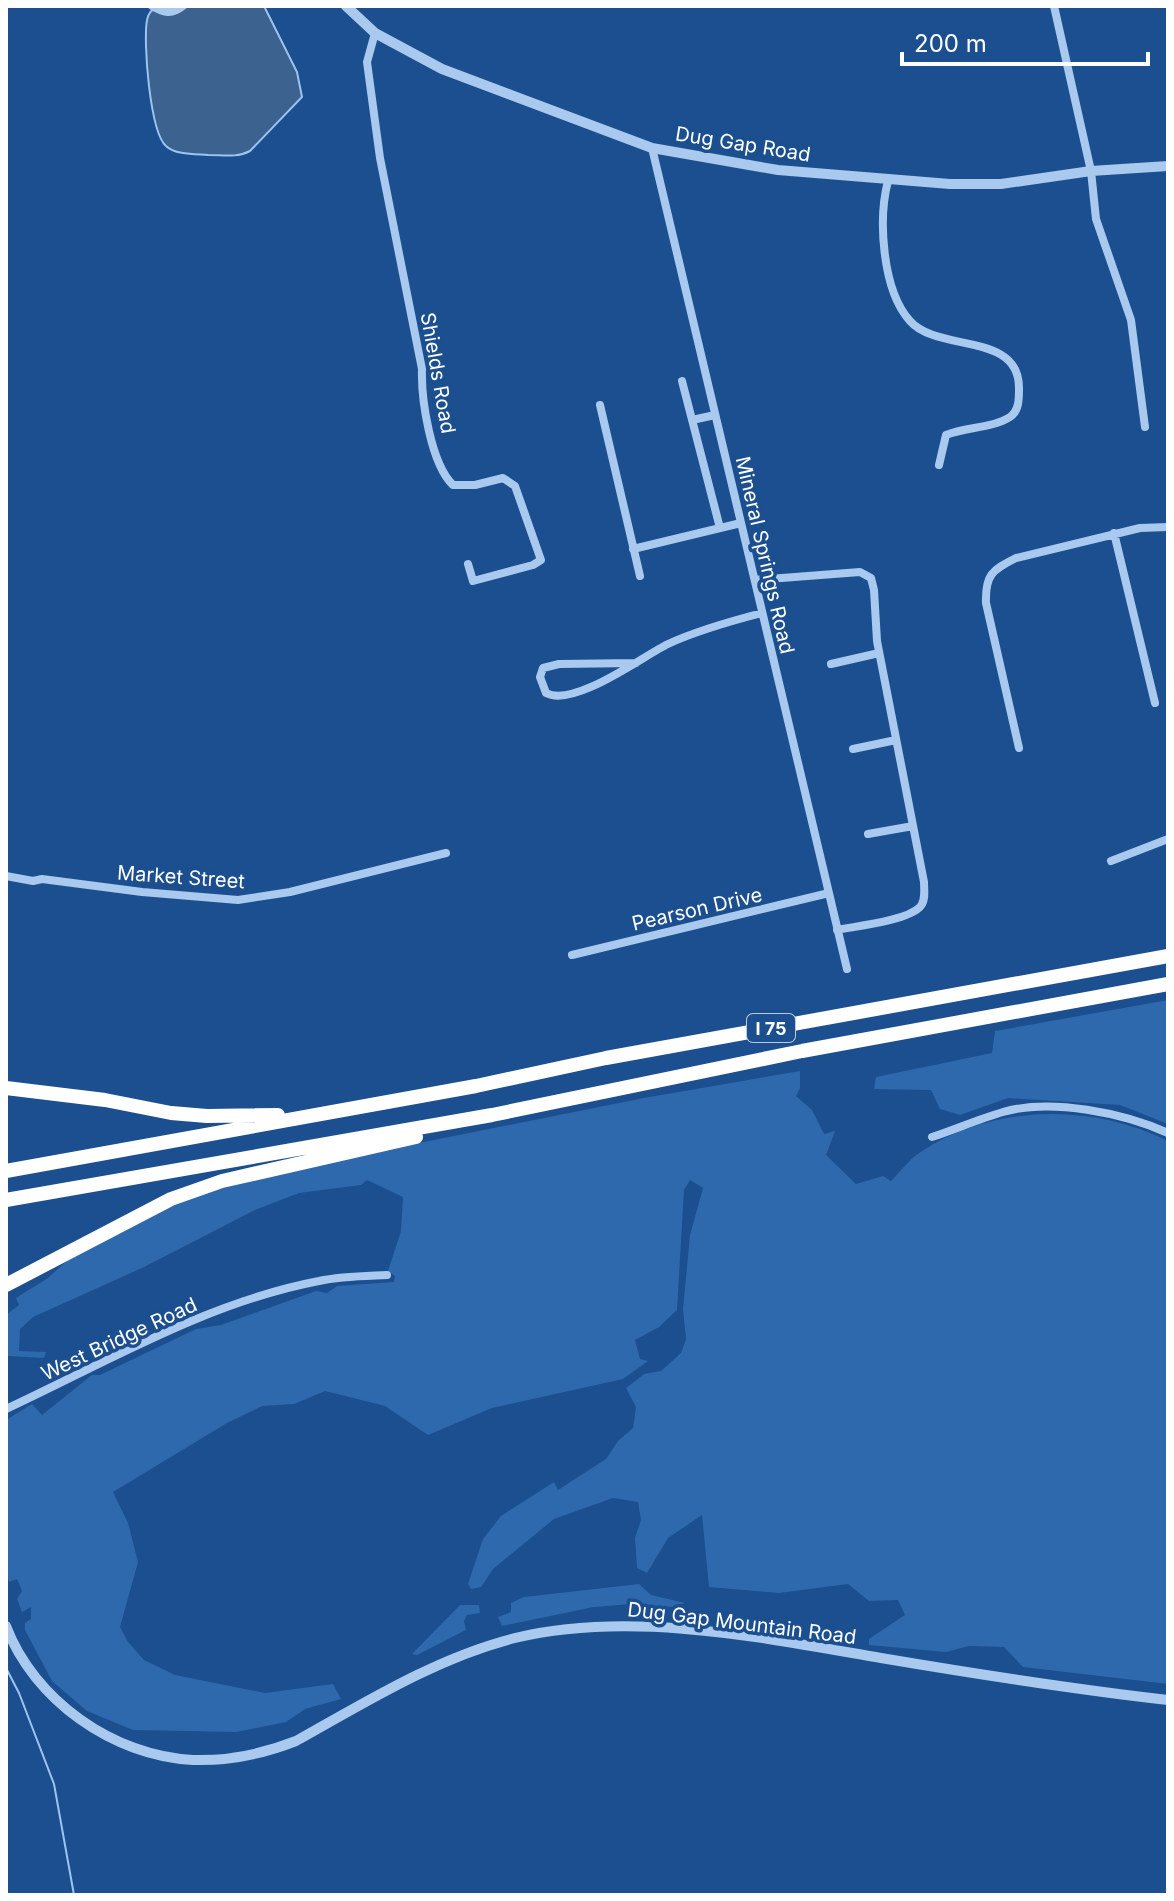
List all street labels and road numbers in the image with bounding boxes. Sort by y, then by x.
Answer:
street label: Dug Gap Road [674,121,812,167]
street label: Shields Road [416,311,460,435]
street label: Mineral Springs Road [731,454,799,656]
street label: Market Street [116,861,246,893]
street label: Pearson Drive [630,882,764,936]
road number: I 75 [747,1014,795,1042]
street label: West Bridge Road [37,1292,201,1386]
street label: Dug Gap Mountain Road [626,1597,858,1649]

